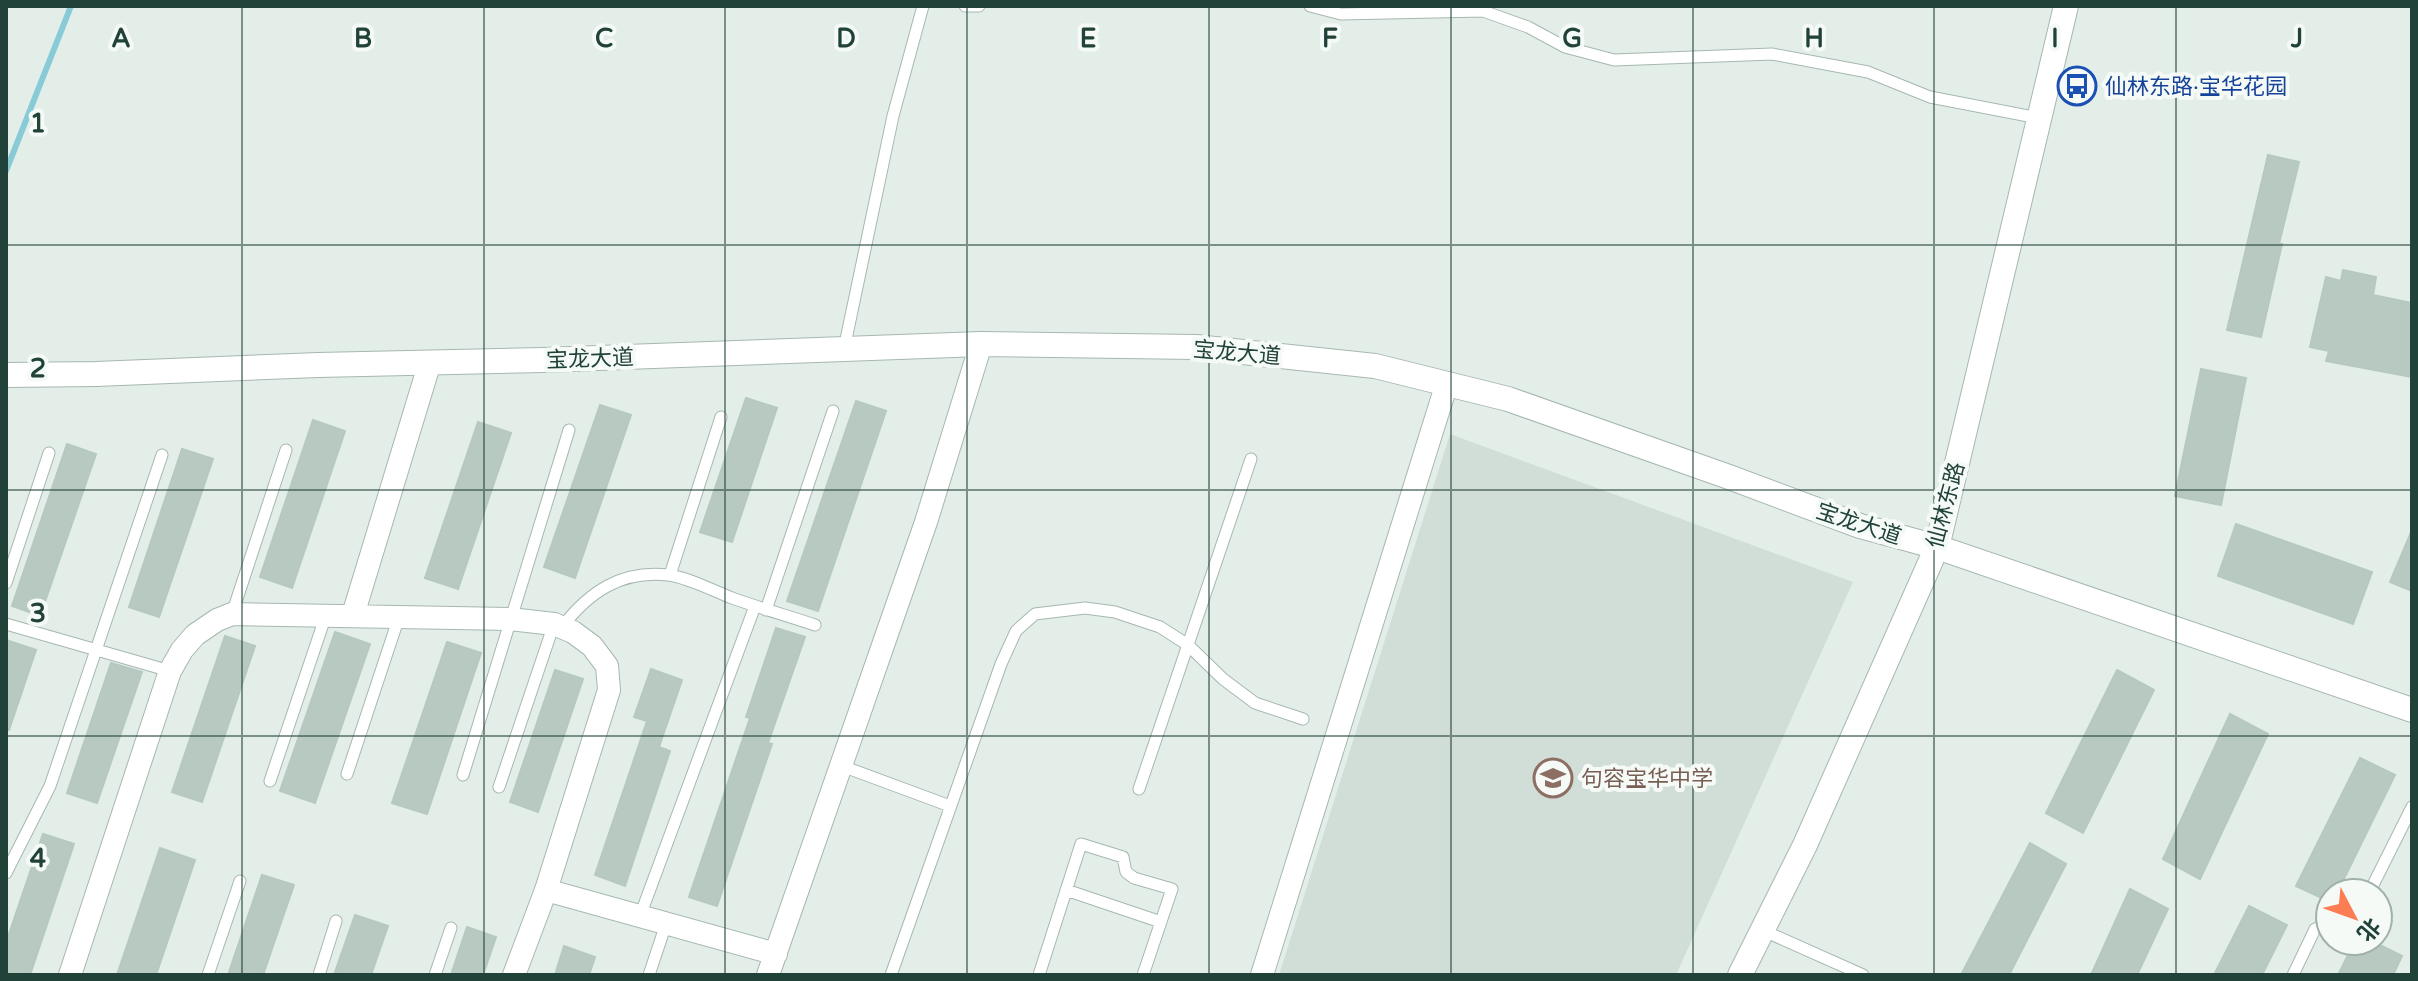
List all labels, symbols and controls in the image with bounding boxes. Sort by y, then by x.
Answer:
text: A [111,23,131,54]
text: B [354,23,372,54]
text: C [595,23,613,54]
text: D [836,23,856,54]
text: E [1080,23,1096,54]
text: F [1322,23,1338,54]
text: G [1562,23,1582,54]
text: H [1804,23,1824,54]
text: I [2051,23,2059,54]
text: J [2290,23,2303,54]
bus stop icon: 仙林东路·宝华花园 [2056,65,2098,107]
place label: 仙林东路·宝华花园 [2105,74,2287,100]
text: 1 [30,108,46,139]
street label: 宝龙大道 [1192,336,1282,370]
street label: 宝龙大道 [546,344,634,374]
text: 2 [30,353,46,384]
street label: 仙林东路 [1922,459,1970,551]
street label: 宝龙大道 [1813,498,1905,550]
text: 3 [30,598,46,629]
school or university icon: 句容宝华中学 [1532,757,1574,799]
place label: 句容宝华中学 [1581,766,1713,792]
text: 4 [30,843,46,874]
north arrow [2314,877,2394,957]
text: 北 [2351,913,2385,946]

